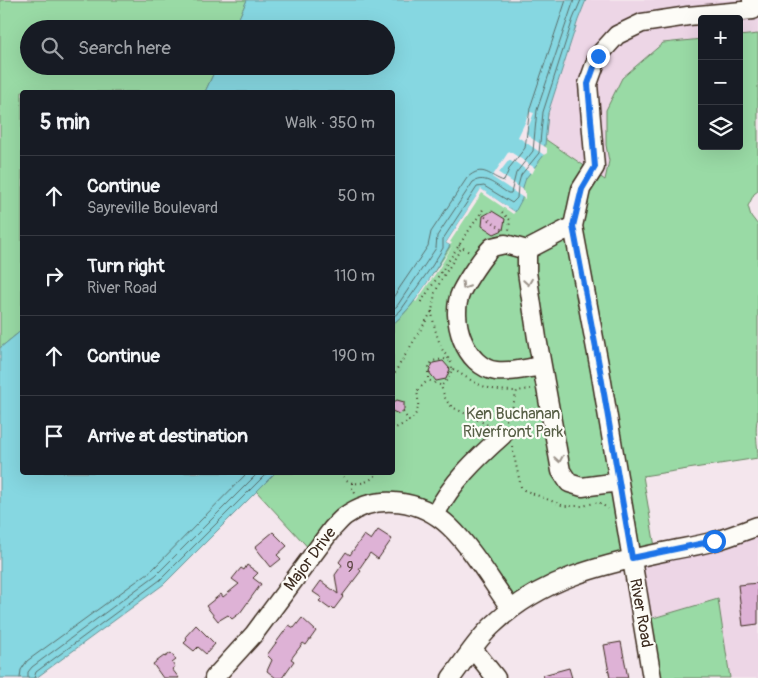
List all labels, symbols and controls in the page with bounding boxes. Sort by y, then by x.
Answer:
map controls [698,15,743,150]
button: + [698,15,743,60]
search box [20,20,395,75]
icon: search [38,34,66,62]
text: Search here [78,36,171,60]
route end [587,45,610,68]
button: − [698,60,743,105]
button: layers [698,105,743,150]
text: 5 min [40,109,90,136]
text: Walk · 350 m [285,113,375,133]
text: Continue [87,174,160,198]
icon: ahead [40,182,68,210]
text: 50 m [338,186,375,206]
text: Sayreville Boulevard [87,198,218,218]
text: Turn right [87,254,165,278]
icon: right [40,262,68,290]
text: 110 m [334,266,375,286]
text: River Road [87,278,157,298]
one-way arrow [522,278,533,286]
one-way arrow [462,281,472,290]
icon: ahead [40,342,68,370]
text: Continue [87,344,160,368]
text: 190 m [332,346,375,366]
park label: Ken Buchanan Riverfront Park [463,404,564,442]
icon: arrive [40,422,68,450]
text: Arrive at destination [87,424,248,448]
one-way arrow [553,454,563,463]
street label: Major Drive [280,523,340,595]
route start [703,530,726,553]
house number: 9 [346,559,354,576]
street label: River Road [625,577,657,649]

